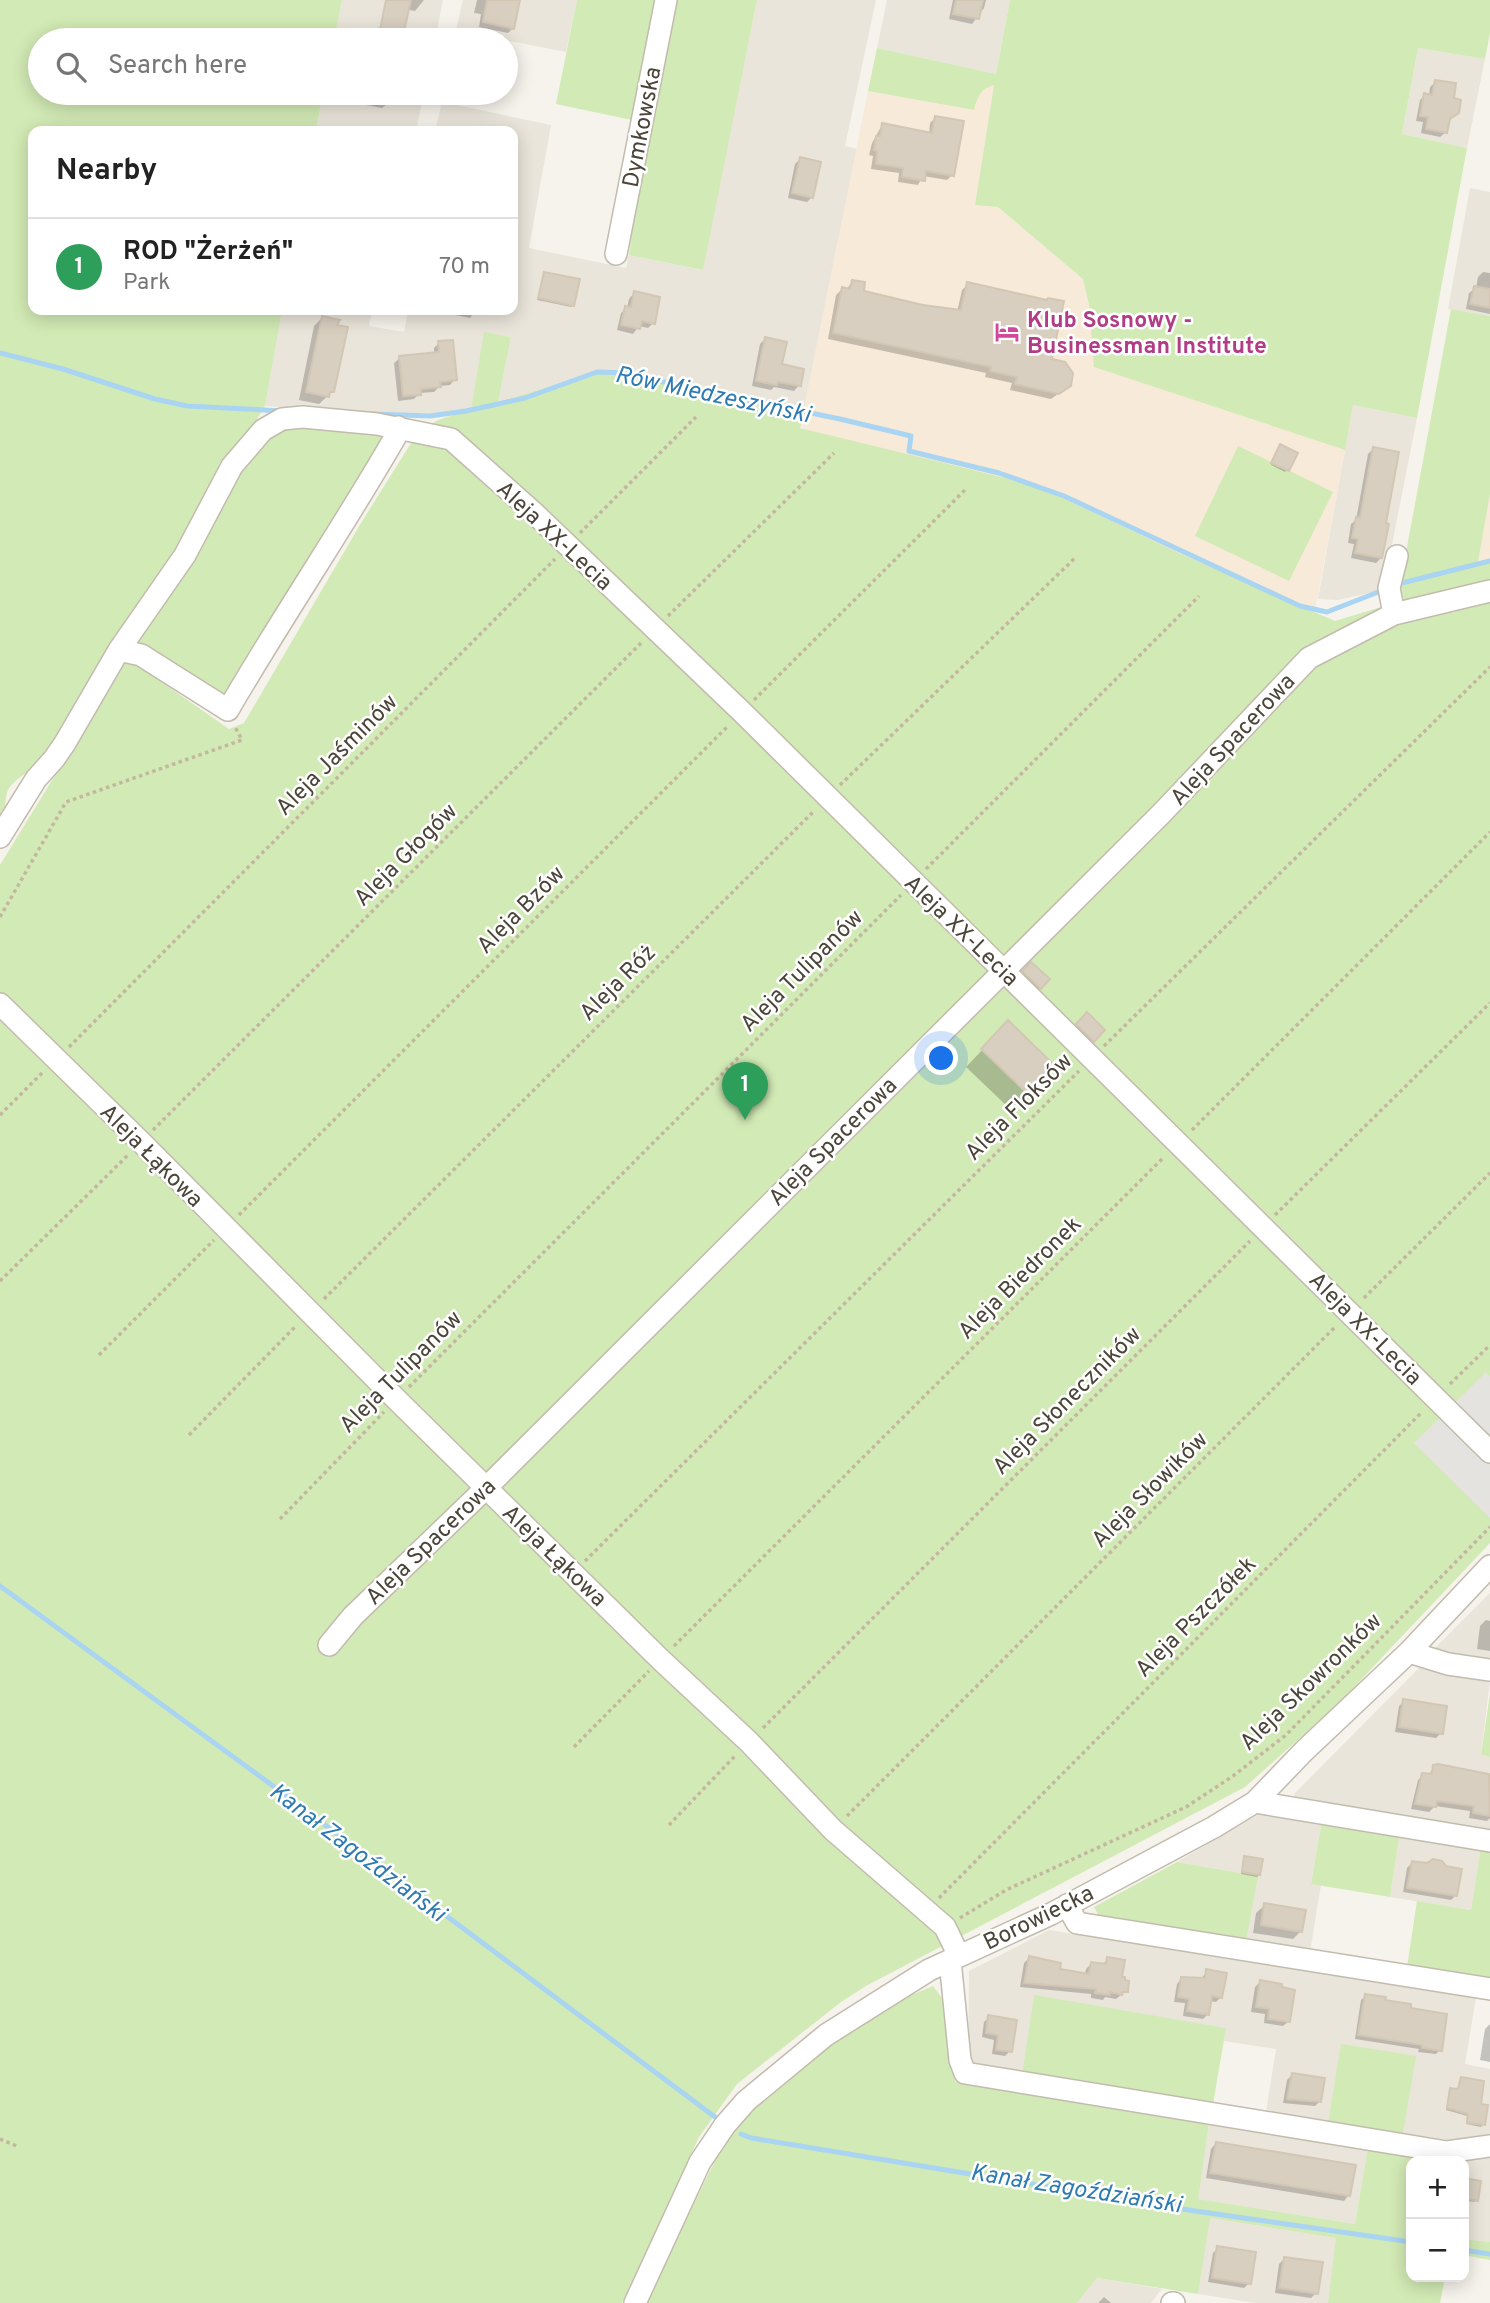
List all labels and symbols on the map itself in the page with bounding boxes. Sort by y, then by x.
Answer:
street label: Dymkowska [618,65,669,190]
place label: Klub Sosnowy - Businessman Institute [1027,307,1267,362]
hotel icon: Klub Sosnowy - Businessman Institute [993,318,1021,346]
water label: Rów Miedzeszyński [612,361,814,432]
street label: Aleja XX-Lecia [489,476,618,598]
street label: Aleja Spacerowa [1165,668,1303,813]
street label: Aleja Jaśminów [271,689,405,823]
street label: Aleja Głogów [349,798,465,914]
street label: Aleja Bzów [472,861,572,961]
street label: Aleja XX-Lecia [897,870,1024,994]
street label: Aleja Tulipanów [735,904,870,1039]
street label: Aleja Róż [574,939,663,1028]
your location [924,1041,958,1075]
street label: Aleja Floksów [960,1048,1080,1168]
pin: 1 [722,1062,768,1120]
street label: Aleja Spacerowa [763,1072,904,1213]
street label: Aleja Łąkowa [92,1099,208,1215]
street label: Aleja Biedronek [953,1211,1089,1347]
street label: Aleja XX-Lecia [1301,1267,1427,1393]
street label: Aleja Tulipanów [334,1305,469,1440]
street label: Aleja Słoneczników [987,1321,1148,1482]
street label: Aleja Słowików [1086,1426,1215,1555]
street label: Aleja Spacerowa [360,1473,503,1612]
street label: Aleja Łąkowa [495,1500,612,1614]
street label: Aleja Pszczółek [1130,1551,1263,1684]
street label: Aleja Skowronków [1235,1608,1389,1758]
water label: Kanał Zagoździański [263,1777,452,1930]
street label: Borowiecka [979,1880,1099,1958]
water label: Kanał Zagoździański [968,2158,1184,2222]

